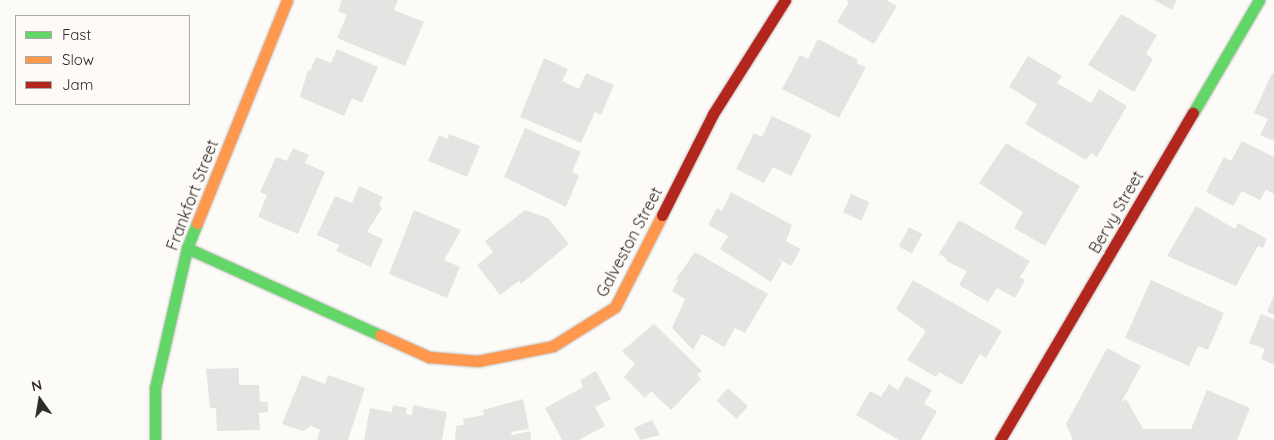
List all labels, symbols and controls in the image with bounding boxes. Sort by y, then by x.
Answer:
legend [15,15,190,105]
text: Fast [62,25,91,44]
text: Slow [62,50,94,69]
text: Jam [62,75,93,94]
street label: Frankfort Street [162,137,222,253]
street label: Bervy Street [1085,167,1147,257]
street label: Galveston Street [592,184,666,300]
north arrow [15,375,65,425]
text: N [30,375,44,395]

